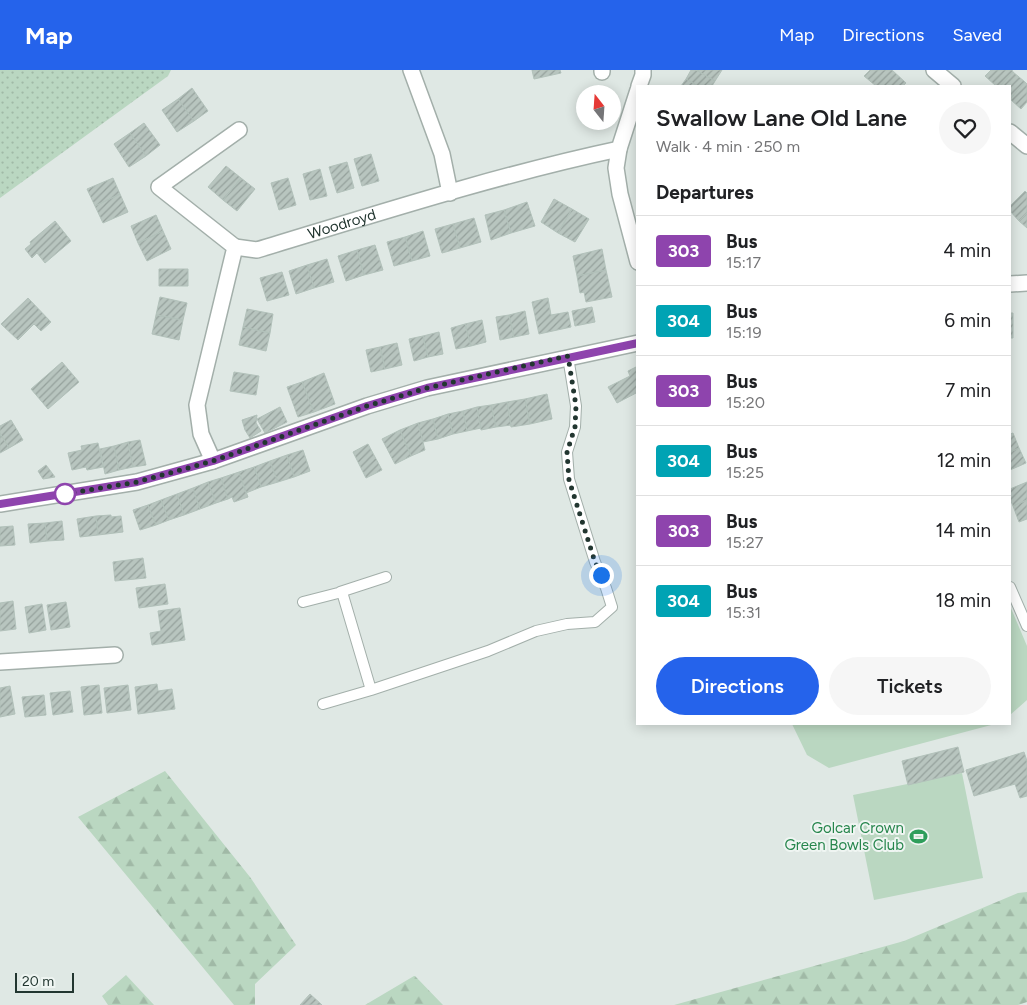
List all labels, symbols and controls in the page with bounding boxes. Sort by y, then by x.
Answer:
text: Map [25,21,73,50]
text: Map [779,24,814,46]
text: Directions [842,24,924,46]
text: Saved [952,24,1002,46]
north arrow [576,85,621,130]
map controls [576,85,621,130]
button: heart [939,102,991,154]
text: Swallow Lane Old Lane [656,103,907,132]
text: Walk · 4 min · 250 m [656,137,800,156]
text: Departures [656,181,754,204]
street label: Woodroyd [306,205,378,243]
text: Bus [726,230,757,253]
text: 4 min [943,239,991,262]
text: 303 [668,240,699,262]
text: 15:17 [726,253,761,272]
text: Bus [726,300,757,323]
text: 6 min [944,309,991,332]
text: 304 [667,310,700,332]
text: 15:19 [726,323,762,342]
text: Bus [726,370,757,393]
text: 7 min [945,379,991,402]
text: 303 [668,380,699,402]
text: 15:20 [726,393,765,412]
text: Bus [726,440,757,463]
text: 12 min [937,449,991,472]
text: 304 [667,450,700,472]
text: 15:25 [726,463,764,482]
unlabelled marker [54,483,76,505]
text: Bus [726,510,757,533]
text: 14 min [935,519,991,542]
text: 303 [668,520,699,542]
text: 15:27 [726,533,763,552]
your location [589,563,614,588]
text: Bus [726,580,757,603]
text: 18 min [936,589,991,612]
text: 304 [667,590,700,612]
text: 15:31 [726,603,761,622]
button: Directions [656,657,819,715]
button: Tickets [829,657,991,715]
place label: Golcar Crown Green Bowls Club [784,819,904,854]
sports icon: Golcar Crown Green Bowls Club [908,827,928,847]
scale bar [15,970,74,993]
text: 20 m [22,973,54,990]

